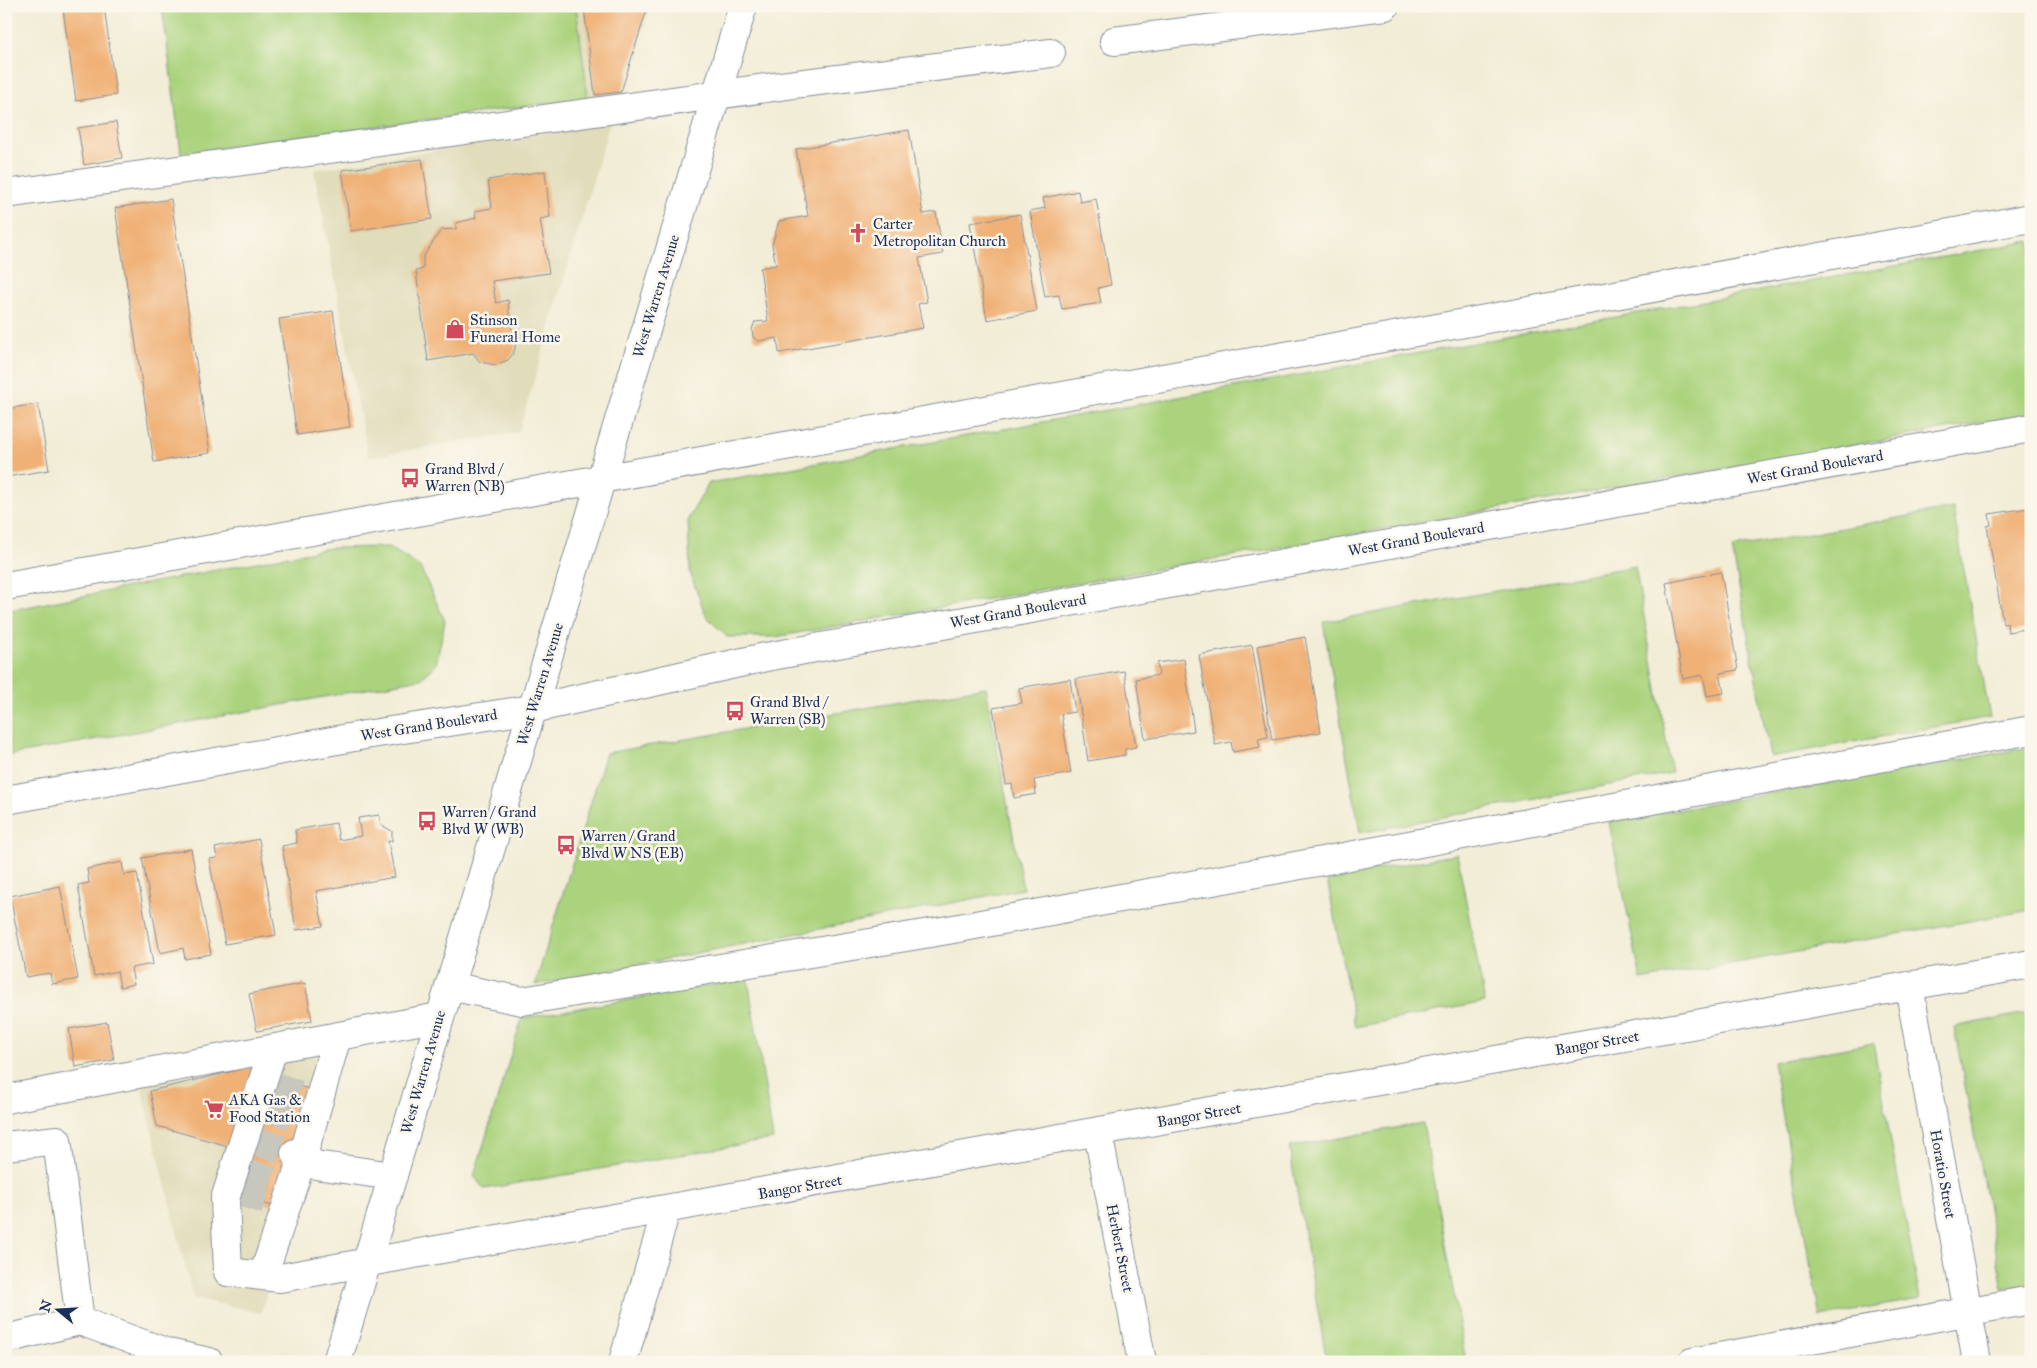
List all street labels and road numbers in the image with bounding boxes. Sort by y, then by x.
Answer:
street label: West Warren Avenue [629,232,683,360]
street label: West Grand Boulevard [1745,446,1885,488]
street label: West Grand Boulevard [1346,518,1486,560]
street label: West Grand Boulevard [948,590,1088,632]
street label: West Warren Avenue [513,620,567,748]
street label: West Grand Boulevard [359,705,499,745]
street label: West Warren Avenue [397,1008,449,1136]
street label: Bangor Street [1554,1027,1641,1059]
street label: Bangor Street [1156,1099,1243,1131]
street label: Horatio Street [1926,1128,1960,1221]
street label: Bangor Street [757,1171,844,1203]
street label: Herbert Street [1103,1202,1138,1294]

